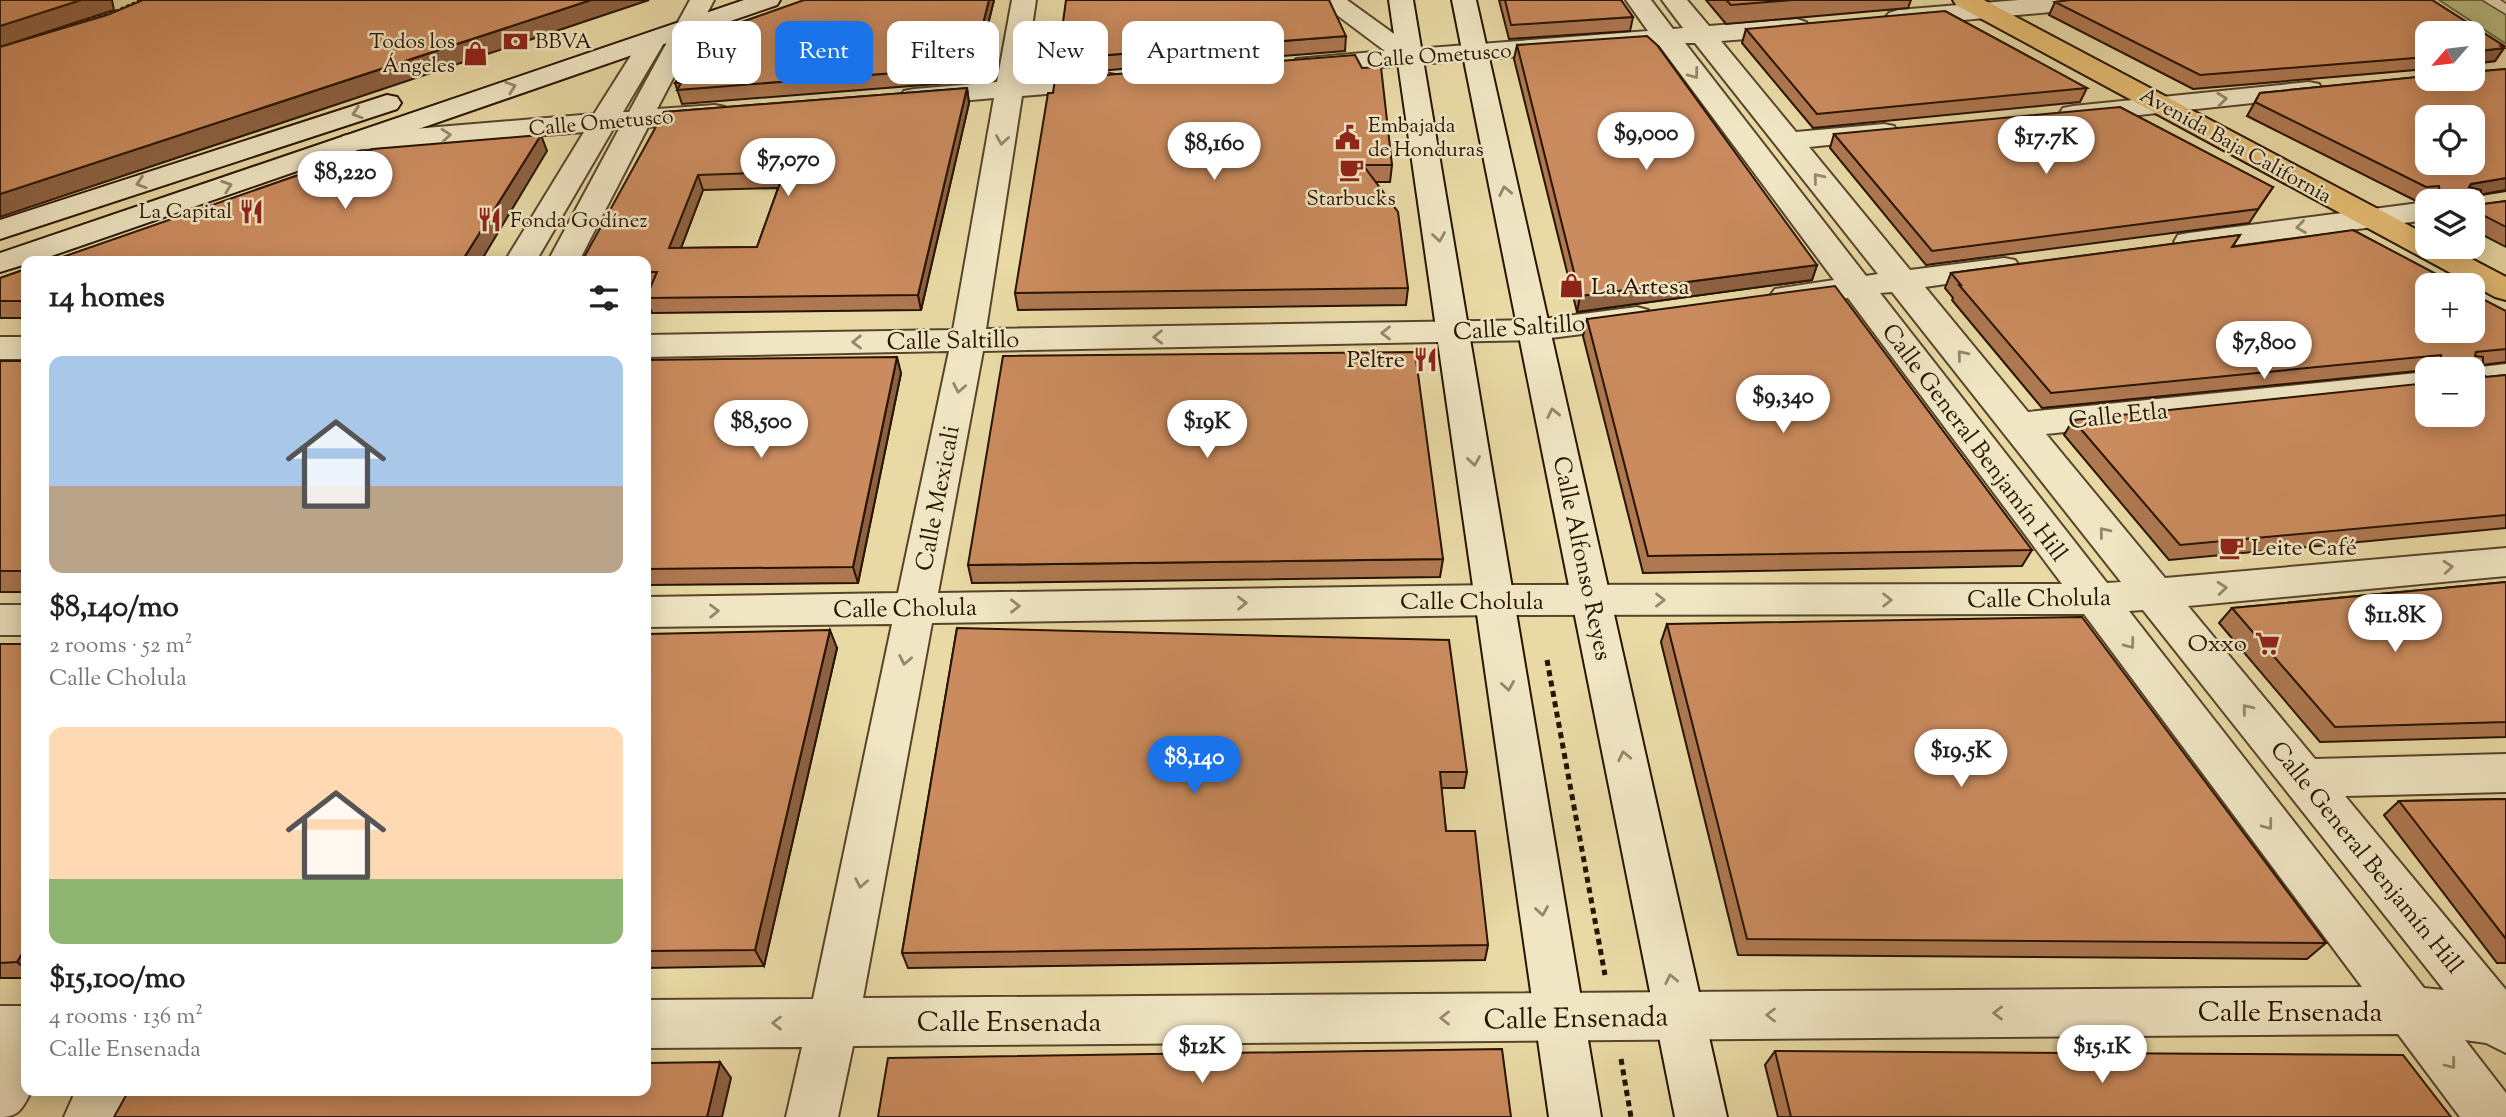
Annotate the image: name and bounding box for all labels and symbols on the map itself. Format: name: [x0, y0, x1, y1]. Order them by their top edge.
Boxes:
north arrow: [2415, 21, 2485, 91]
bank icon: BBVA: [501, 27, 529, 55]
place label: Todos los Ángeles: [369, 28, 455, 82]
place label: BBVA: [535, 28, 592, 58]
street label: Calle Ometusco: [1366, 37, 1513, 77]
shop icon: Todos los Ángeles: [461, 39, 489, 67]
one-way arrow: [1686, 66, 1699, 78]
one-way arrow: [505, 81, 517, 95]
street label: Avenida Baja California: [2134, 81, 2337, 212]
one-way arrow: [2217, 92, 2228, 107]
street label: Calle Ometusco: [527, 103, 675, 145]
one-way arrow: [352, 104, 364, 119]
place label: Embajada de Honduras: [1368, 112, 1484, 166]
pin: $9,000: [1589, 113, 1703, 172]
pin: $17.7K: [1989, 116, 2103, 176]
pin: $8,160: [1157, 122, 1271, 182]
public building icon: Embajada de Honduras: [1334, 123, 1362, 151]
one-way arrow: [440, 128, 451, 143]
one-way arrow: [995, 134, 1010, 146]
pin: $7,070: [731, 138, 845, 198]
pin: $8,220: [288, 152, 402, 211]
cafe icon: Starbucks: [1337, 155, 1365, 183]
one-way arrow: [1814, 174, 1827, 186]
one-way arrow: [135, 175, 148, 189]
one-way arrow: [220, 180, 232, 194]
place label: Starbucks: [1306, 185, 1396, 215]
one-way arrow: [1499, 185, 1513, 197]
restaurant icon: La Capital: [238, 197, 266, 225]
place label: La Capital: [139, 198, 232, 228]
restaurant icon: Fonda Godínez: [476, 206, 504, 234]
place label: Fonda Godínez: [510, 207, 648, 237]
one-way arrow: [2295, 219, 2307, 234]
one-way arrow: [1431, 231, 1446, 243]
place label: La Artesa: [1591, 271, 1690, 305]
shop icon: La Artesa: [1557, 272, 1585, 300]
street label: Calle Saltillo: [1452, 307, 1586, 351]
street label: Calle General Benjamín Hill: [1872, 317, 2075, 570]
pin: $7,800: [2207, 322, 2321, 381]
street label: Calle Saltillo: [886, 324, 1020, 360]
one-way arrow: [1380, 325, 1390, 341]
one-way arrow: [1153, 329, 1164, 344]
one-way arrow: [852, 334, 862, 350]
place label: Peltre: [1347, 344, 1405, 378]
restaurant icon: Peltre: [1411, 345, 1439, 373]
one-way arrow: [1957, 351, 1970, 363]
pin: $9,340: [1726, 376, 1840, 435]
one-way arrow: [952, 382, 967, 394]
street label: Calle Etla: [2067, 395, 2170, 439]
pin: $8,500: [704, 400, 818, 460]
pin: $19K: [1166, 400, 1248, 460]
one-way arrow: [1546, 407, 1561, 419]
street label: Calle Mexicali: [908, 423, 970, 574]
street label: Calle Alfonso Reyes: [1543, 453, 1619, 664]
one-way arrow: [1466, 456, 1481, 467]
one-way arrow: [2100, 528, 2113, 540]
place label: Leite Café: [2251, 532, 2357, 566]
cafe icon: Leite Café: [2217, 533, 2245, 561]
one-way arrow: [2443, 560, 2454, 575]
one-way arrow: [2217, 581, 2228, 596]
street label: Calle Cholula: [1967, 582, 2111, 618]
street label: Calle Cholula: [1400, 586, 1544, 620]
street label: Calle Cholula: [833, 592, 977, 628]
one-way arrow: [1655, 592, 1665, 608]
one-way arrow: [1882, 592, 1893, 608]
pin: $11.8K: [2338, 594, 2452, 654]
one-way arrow: [1237, 596, 1248, 611]
one-way arrow: [1010, 599, 1021, 614]
one-way arrow: [709, 603, 720, 618]
place label: Oxxo: [2187, 628, 2247, 662]
supermarket icon: Oxxo: [2253, 629, 2281, 657]
one-way arrow: [2121, 636, 2134, 649]
one-way arrow: [899, 654, 914, 666]
one-way arrow: [1500, 680, 1515, 692]
one-way arrow: [2243, 705, 2255, 718]
pin: $19.5K: [1904, 730, 2018, 789]
street label: Calle General Benjamín Hill: [2261, 735, 2470, 982]
pin: $8,140: [1137, 736, 1251, 796]
one-way arrow: [1618, 750, 1633, 762]
one-way arrow: [2260, 817, 2273, 829]
one-way arrow: [854, 877, 869, 889]
one-way arrow: [1535, 905, 1550, 917]
one-way arrow: [1664, 973, 1679, 985]
street label: Calle Ensenada: [2198, 994, 2382, 1034]
street label: Calle Ensenada: [1483, 998, 1669, 1042]
street label: Calle Ensenada: [917, 1004, 1101, 1044]
one-way arrow: [1993, 1005, 2003, 1021]
one-way arrow: [1765, 1007, 1776, 1023]
one-way arrow: [1440, 1010, 1450, 1026]
one-way arrow: [771, 1015, 782, 1031]
pin: $12K: [1161, 1026, 1243, 1085]
pin: $15.1K: [2045, 1026, 2159, 1085]
one-way arrow: [2443, 1056, 2456, 1068]

